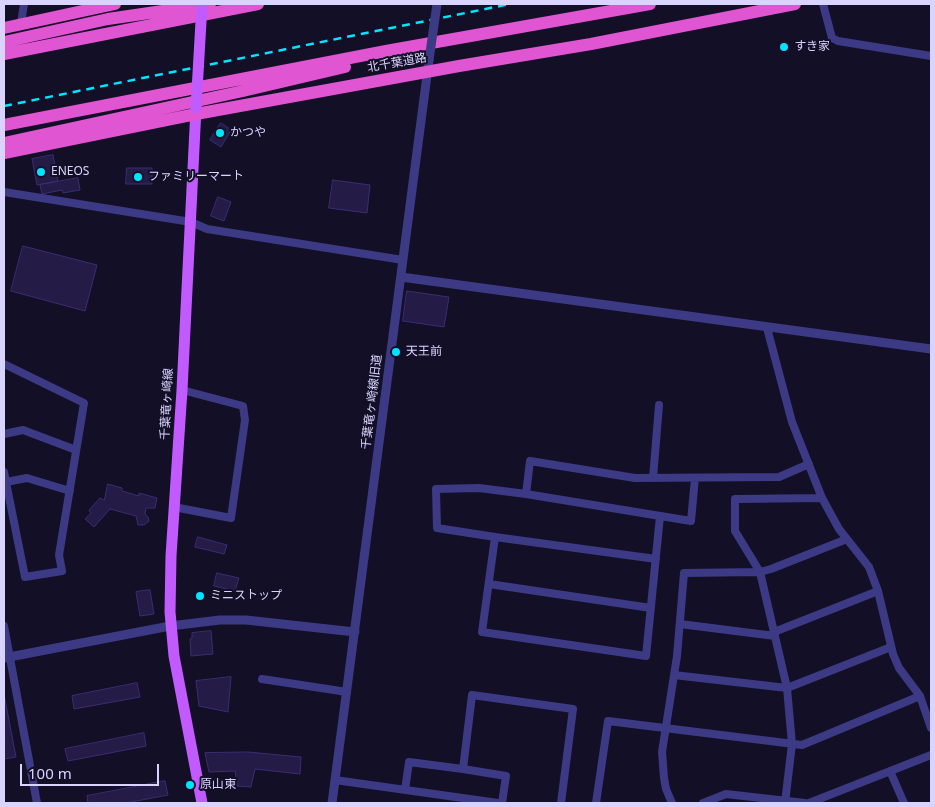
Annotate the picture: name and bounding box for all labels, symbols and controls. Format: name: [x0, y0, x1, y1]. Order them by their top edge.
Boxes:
place label: すき家: [794, 40, 830, 54]
marker: すき家: [778, 41, 790, 53]
street label: 北千葉道路: [366, 51, 428, 75]
place label: かつや: [230, 126, 266, 140]
marker: かつや: [214, 127, 226, 139]
place label: ENEOS: [51, 165, 89, 179]
marker: ENEOS: [35, 166, 47, 178]
place label: ファミリーマート: [148, 170, 244, 184]
marker: ファミリーマート: [132, 171, 144, 183]
place label: 天王前: [406, 345, 442, 359]
marker: 天王前: [390, 346, 402, 358]
street label: 千葉竜ヶ崎線旧道: [359, 353, 385, 451]
street label: 千葉竜ヶ崎線: [158, 368, 176, 440]
place label: ミニストップ: [210, 589, 282, 603]
marker: ミニストップ: [194, 590, 206, 602]
scale bar: [22, 754, 161, 786]
text: 100 m: [28, 763, 72, 783]
place label: 原山東: [200, 778, 236, 792]
marker: 原山東: [184, 779, 196, 791]

